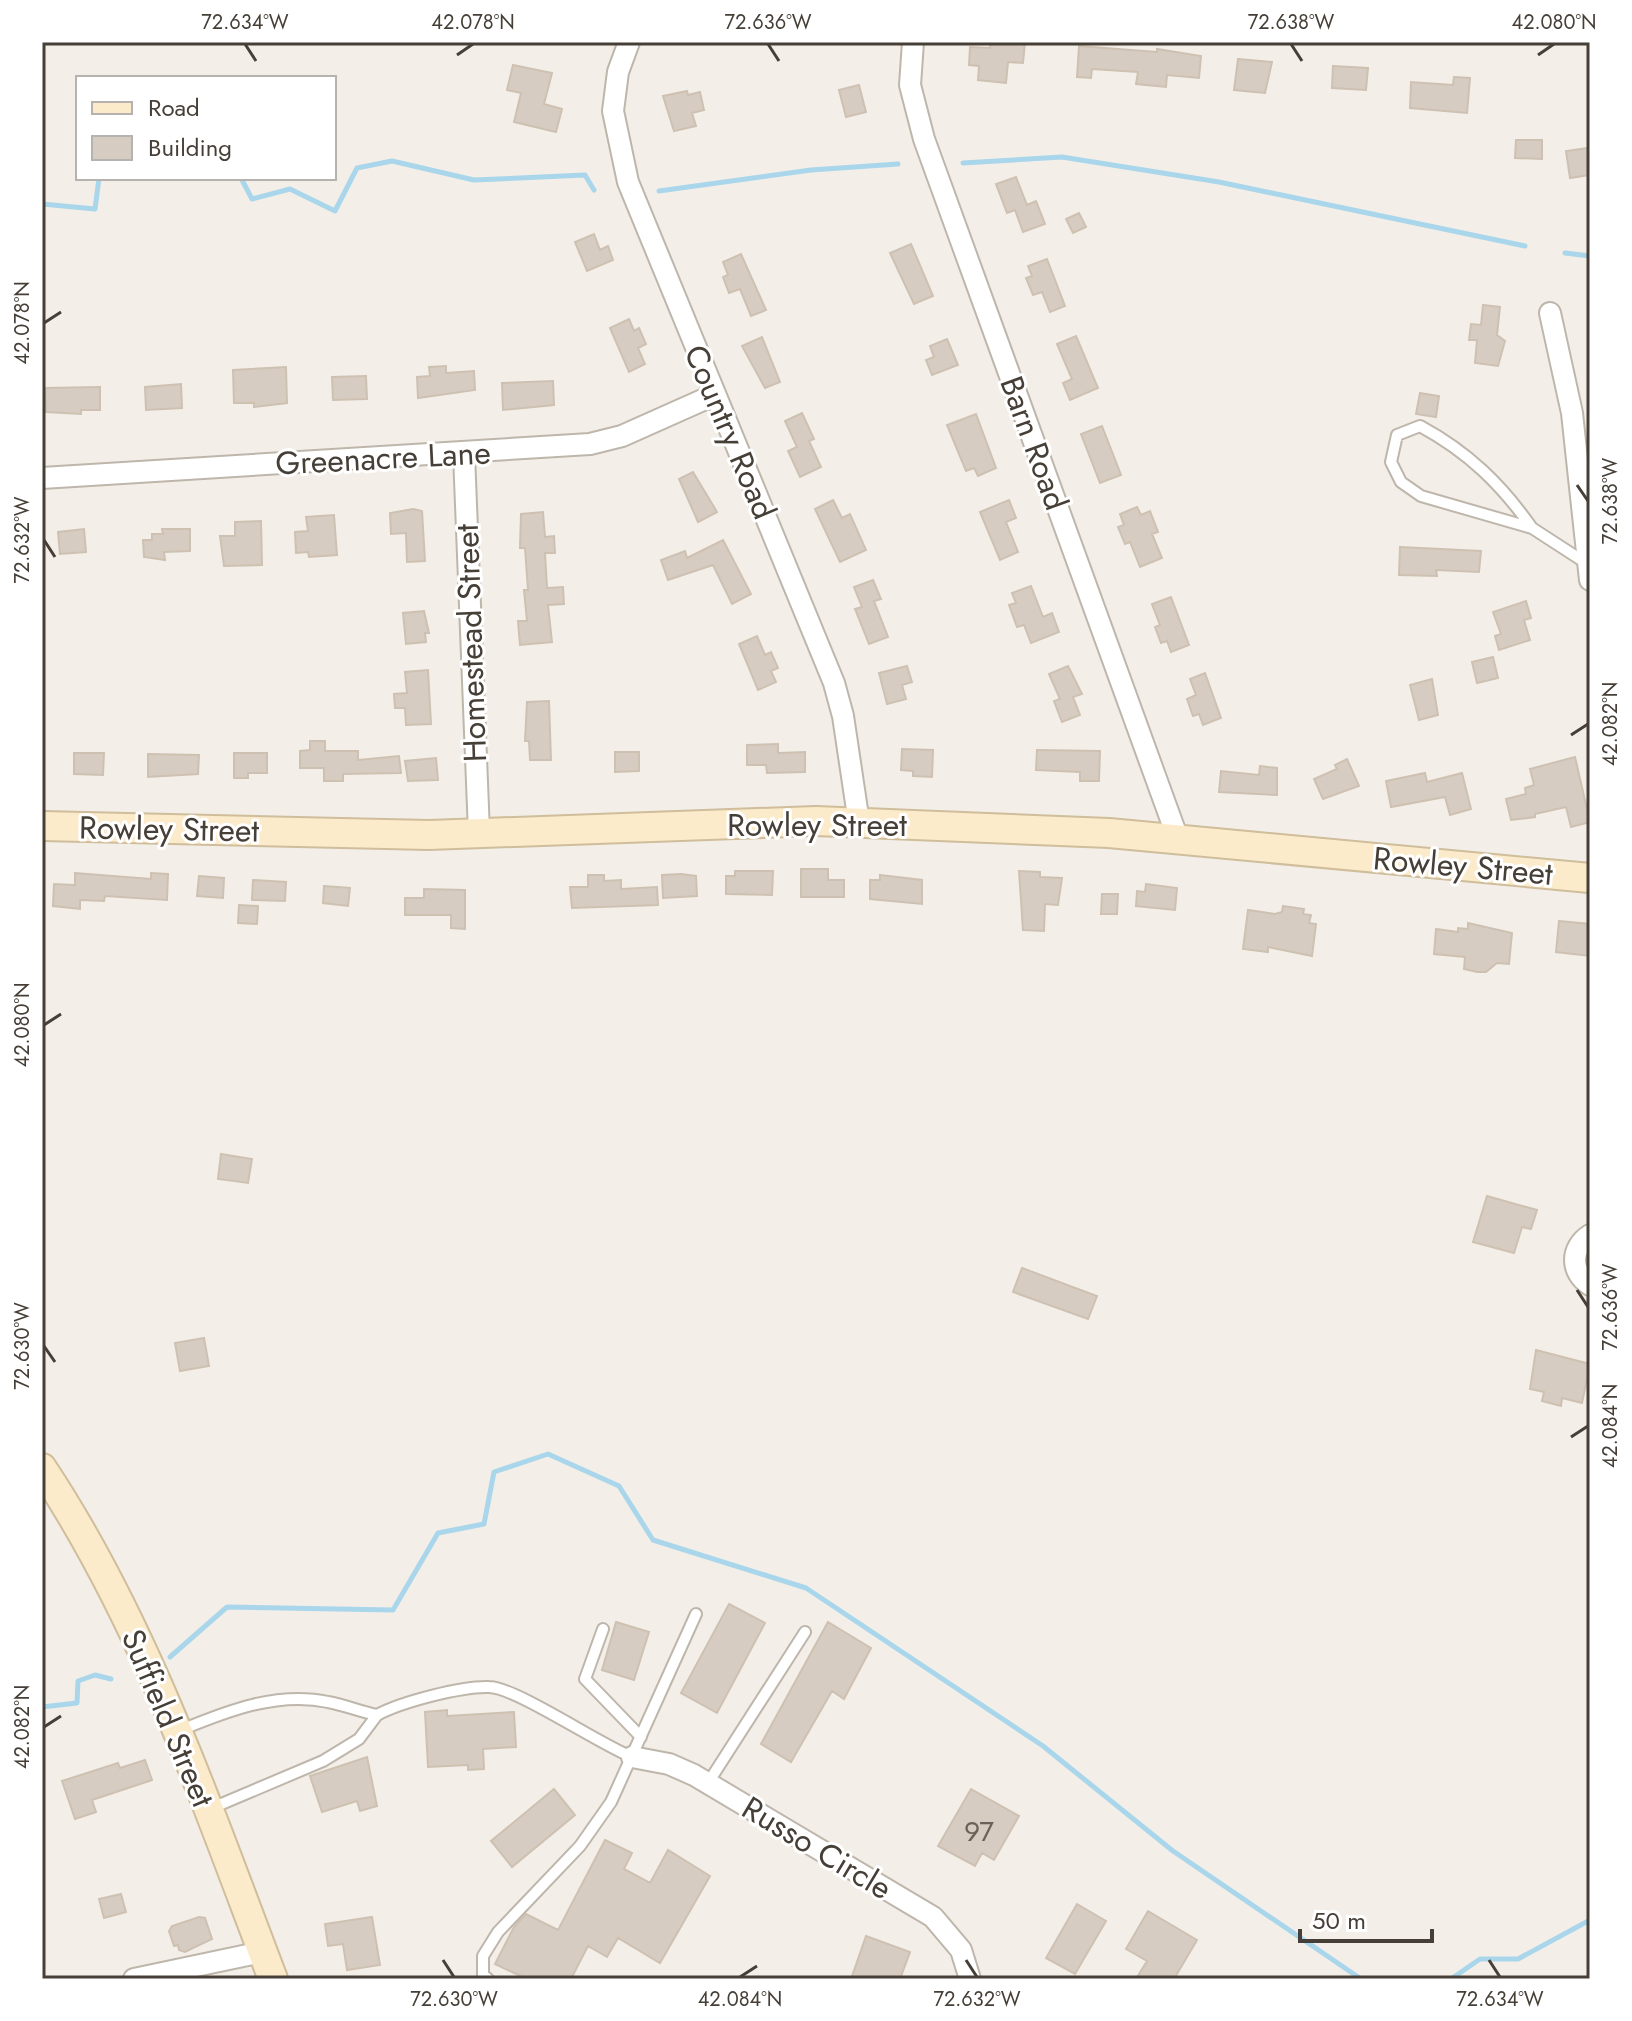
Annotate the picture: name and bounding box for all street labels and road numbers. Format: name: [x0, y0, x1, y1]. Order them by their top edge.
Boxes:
street label: Country Road: [673, 338, 787, 526]
street label: Barn Road: [989, 370, 1079, 516]
street label: Greenacre Lane: [274, 429, 492, 487]
street label: Homestead Street: [444, 523, 498, 763]
street label: Rowley Street: [727, 802, 907, 848]
street label: Rowley Street: [79, 804, 260, 854]
street label: Rowley Street: [1371, 835, 1555, 897]
street label: Suffield Street: [110, 1622, 226, 1814]
street label: Russo Circle: [733, 1785, 901, 1911]

